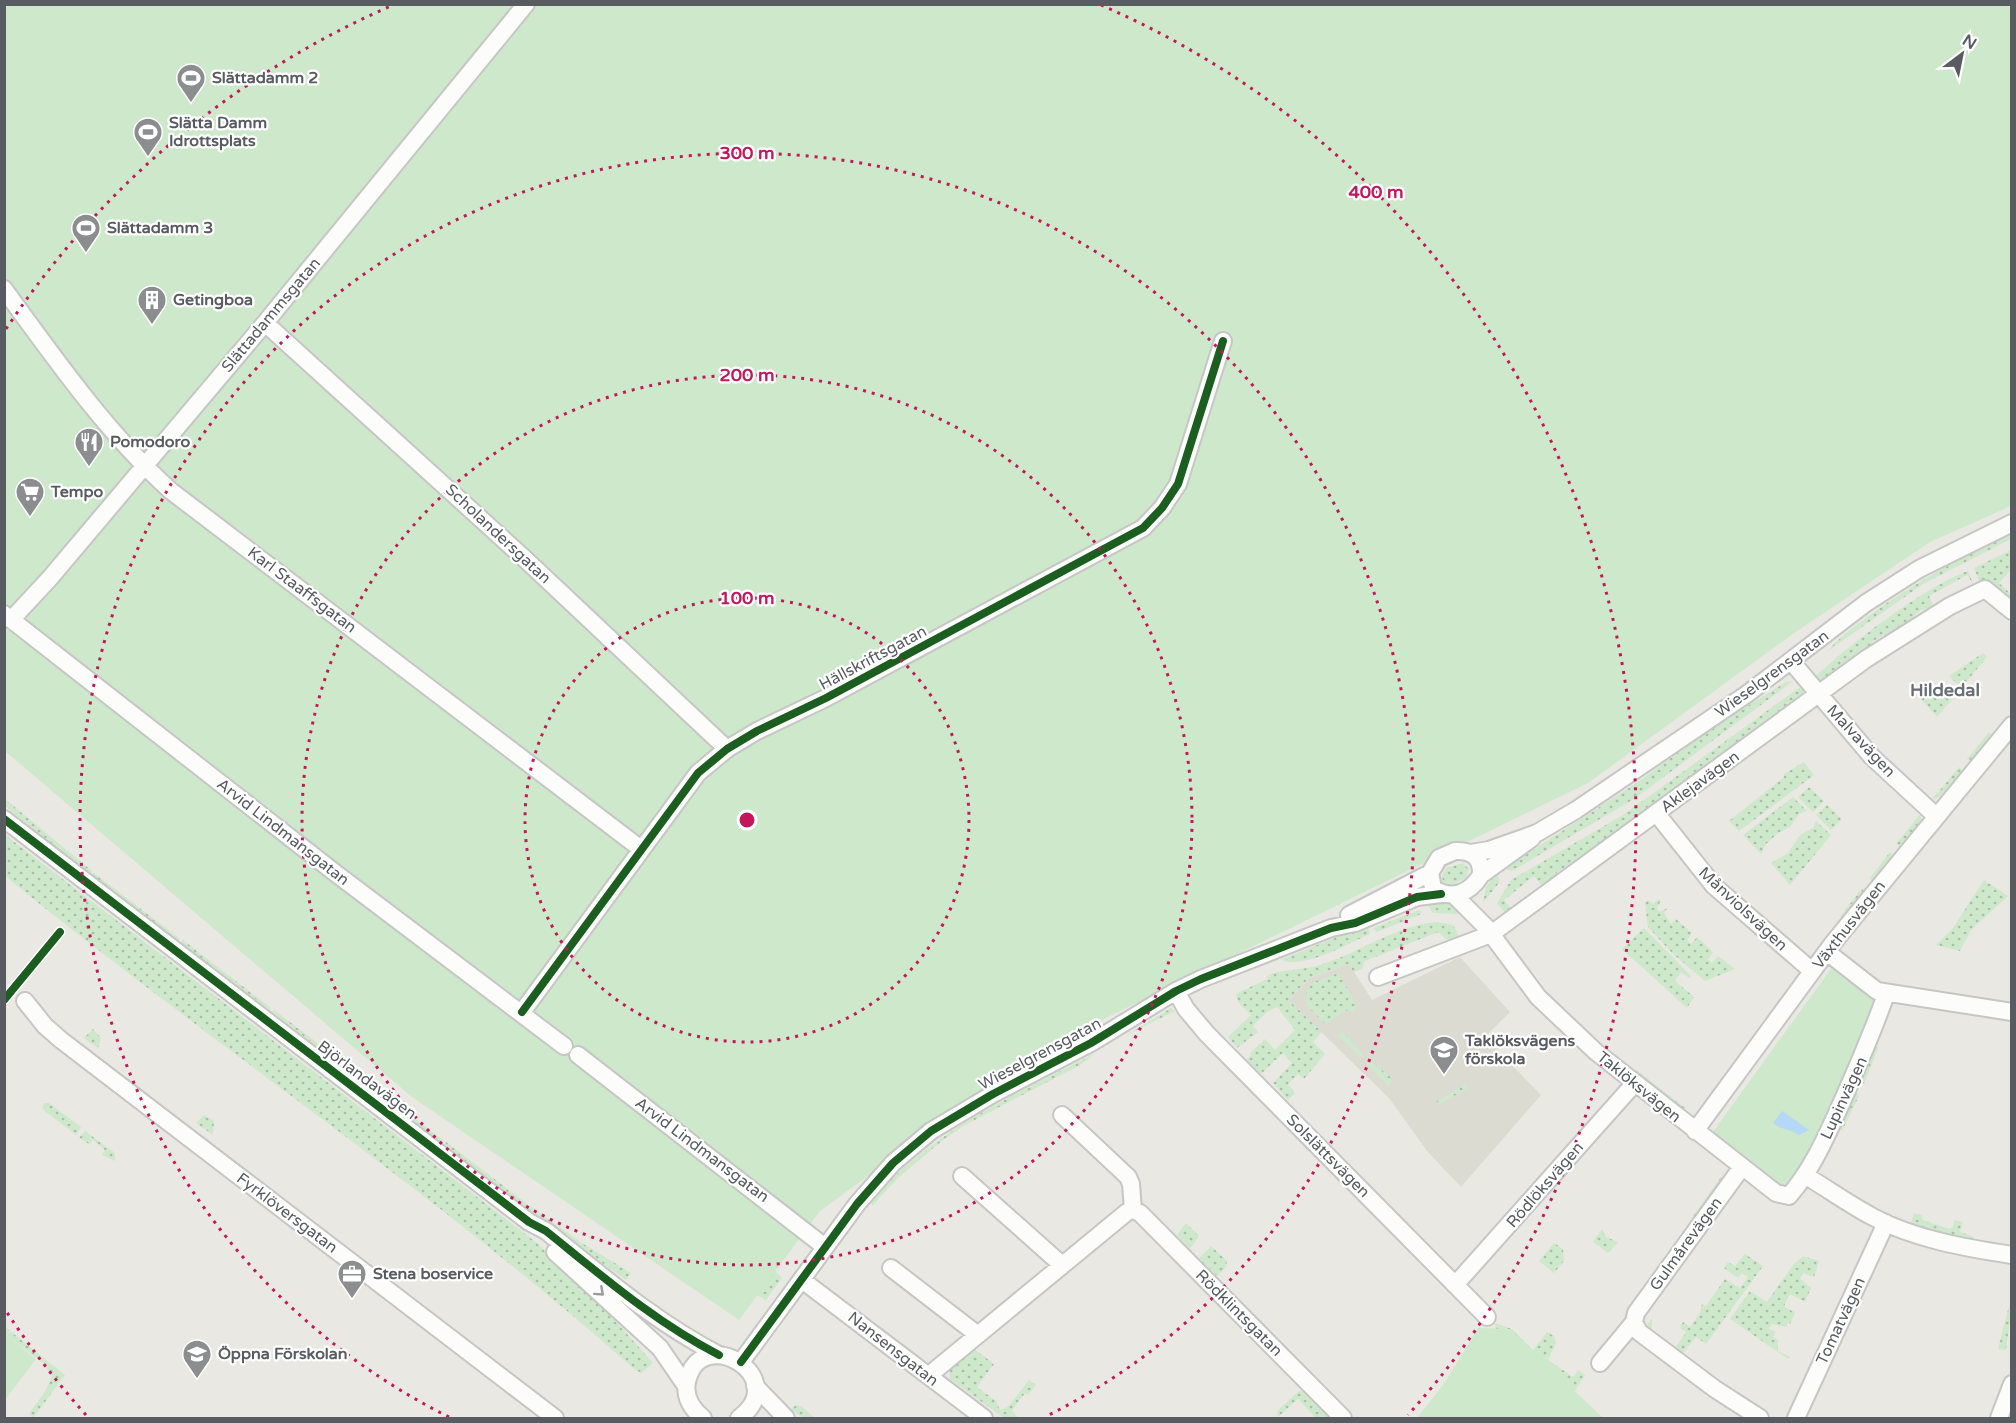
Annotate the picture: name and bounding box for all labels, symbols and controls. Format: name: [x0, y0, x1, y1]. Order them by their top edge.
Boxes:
north arrow: [1932, 24, 1992, 84]
text: N: [1959, 30, 1980, 54]
sports icon: Slättadamm 2: [175, 62, 207, 104]
place label: Slättadamm 2: [212, 68, 318, 88]
place label: Slätta Damm Idrottsplats: [169, 113, 267, 151]
sports icon: Slätta Damm Idrottsplats: [132, 116, 164, 158]
text: 300 m: [719, 142, 775, 164]
text: 400 m: [1348, 181, 1404, 203]
sports icon: Slättadamm 3: [70, 212, 102, 254]
place label: Slättadamm 3: [107, 218, 213, 238]
street label: Slättadammsgatan: [217, 254, 325, 376]
building icon: Getingboa: [136, 284, 168, 326]
place label: Getingboa: [173, 290, 253, 310]
text: 200 m: [719, 364, 775, 386]
restaurant icon: Pomodoro: [73, 426, 105, 468]
place label: Pomodoro: [110, 432, 190, 452]
supermarket icon: Tempo: [14, 476, 46, 518]
street label: Scholandersgatan: [441, 480, 555, 588]
place label: Tempo: [50, 482, 104, 502]
street label: Karl Staaffsgatan: [244, 543, 360, 637]
text: 100 m: [719, 587, 775, 609]
street label: Hällskriftsgatan: [816, 621, 930, 695]
street label: Wieselgrensgatan: [1711, 626, 1833, 722]
district label: Hildedal: [1910, 679, 1980, 701]
street label: Malvavägen: [1822, 701, 1900, 781]
street label: Aklejavägen: [1657, 747, 1743, 817]
street label: Arvid Lindmansgatan: [213, 774, 353, 890]
centre of rings: [737, 810, 757, 830]
street label: Månviolsvägen: [1694, 863, 1792, 955]
street label: Växthusvägen: [1808, 877, 1890, 973]
street label: Wieselgrensgatan: [975, 1013, 1105, 1095]
place label: Taklöksvägens förskola: [1464, 1031, 1575, 1069]
school or university icon: Taklöksvägens förskola: [1428, 1034, 1460, 1076]
street label: Björlandavägen: [314, 1036, 420, 1124]
street label: Taklöksvägen: [1593, 1047, 1685, 1127]
street label: Lupinvägen: [1816, 1053, 1872, 1143]
street label: Arvid Lindmansgatan: [631, 1093, 773, 1207]
street label: Solslättsvägen: [1282, 1110, 1374, 1202]
street label: Rödlöksvägen: [1502, 1138, 1588, 1232]
street label: Fyrklöversgatan: [232, 1168, 342, 1258]
street label: Gulmårevägen: [1645, 1193, 1727, 1295]
office icon: Stena boservice: [336, 1258, 368, 1300]
place label: Stena boservice: [373, 1264, 493, 1284]
street label: Rödklintsgatan: [1191, 1265, 1287, 1361]
street label: Tomatvägen: [1812, 1274, 1870, 1368]
one-way arrow: [593, 1285, 604, 1296]
street label: Nansensgatan: [844, 1307, 942, 1391]
school or university icon: Öppna Förskolan: [181, 1338, 213, 1380]
place label: Öppna Förskolan: [218, 1344, 348, 1364]

